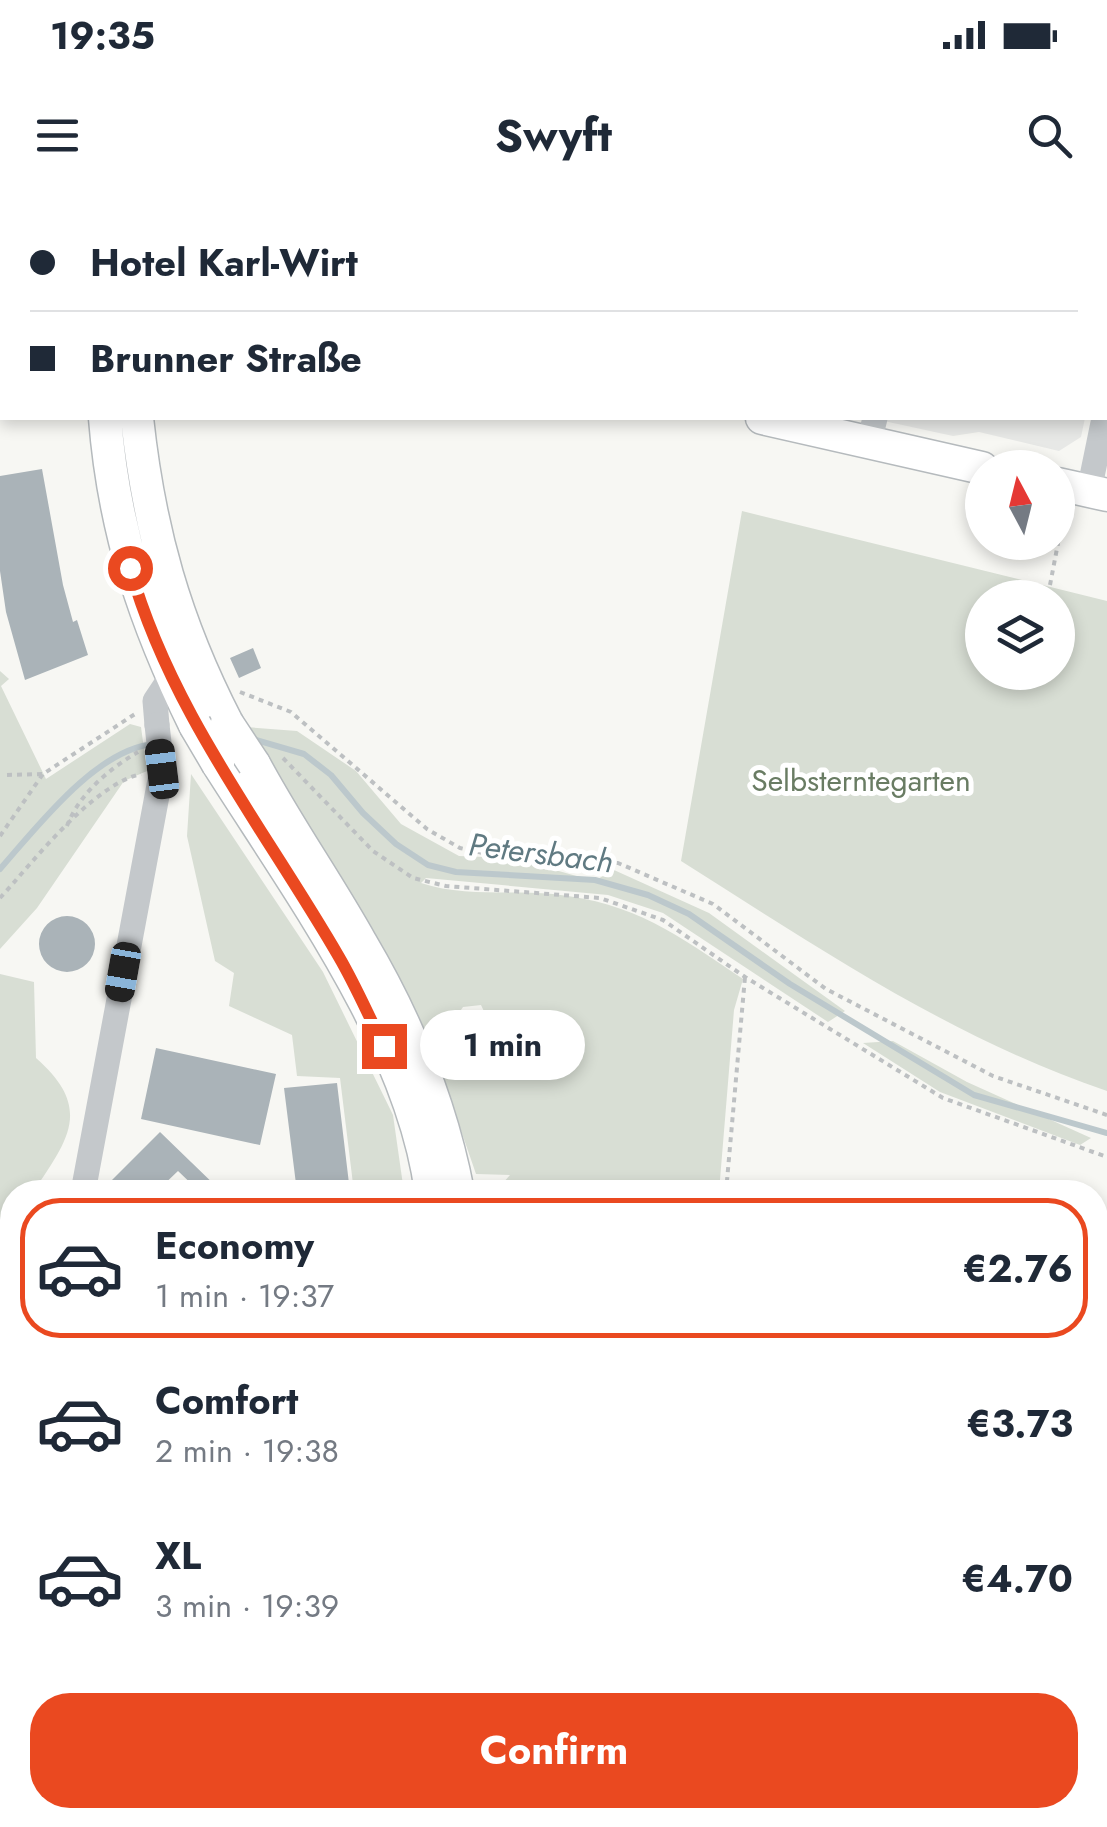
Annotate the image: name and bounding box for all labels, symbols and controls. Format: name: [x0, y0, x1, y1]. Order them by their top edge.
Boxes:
text: 19:35: [50, 8, 155, 63]
text: Swyft: [495, 103, 612, 168]
icon: menu: [30, 108, 85, 163]
icon: search: [1022, 108, 1077, 163]
text: Hotel Karl-Wirt: [90, 235, 358, 290]
text: Brunner Straße: [90, 331, 362, 386]
north arrow: [965, 450, 1075, 560]
map controls: [965, 450, 1075, 690]
route start: [108, 546, 153, 591]
button: layers: [965, 580, 1075, 690]
car: [143, 737, 181, 801]
park label: Selbsterntegarten: [751, 759, 971, 802]
water label: Petersbach: [466, 821, 616, 885]
car: [103, 940, 143, 1004]
callout: 1 min: [419, 1011, 584, 1081]
text: 1 min: [463, 1022, 542, 1068]
route end: [362, 1024, 407, 1069]
text: Economy: [155, 1218, 314, 1273]
icon: car: [35, 1223, 125, 1313]
text: €2.76: [963, 1241, 1073, 1296]
text: 1 min · 19:37: [155, 1273, 334, 1319]
text: Comfort: [155, 1373, 298, 1428]
icon: car: [35, 1378, 125, 1468]
text: €3.73: [966, 1396, 1073, 1451]
text: 2 min · 19:38: [155, 1428, 339, 1474]
text: XL: [155, 1528, 201, 1583]
icon: car: [35, 1533, 125, 1623]
text: €4.70: [961, 1551, 1073, 1606]
text: 3 min · 19:39: [155, 1583, 339, 1629]
button: Confirm: [30, 1693, 1078, 1808]

